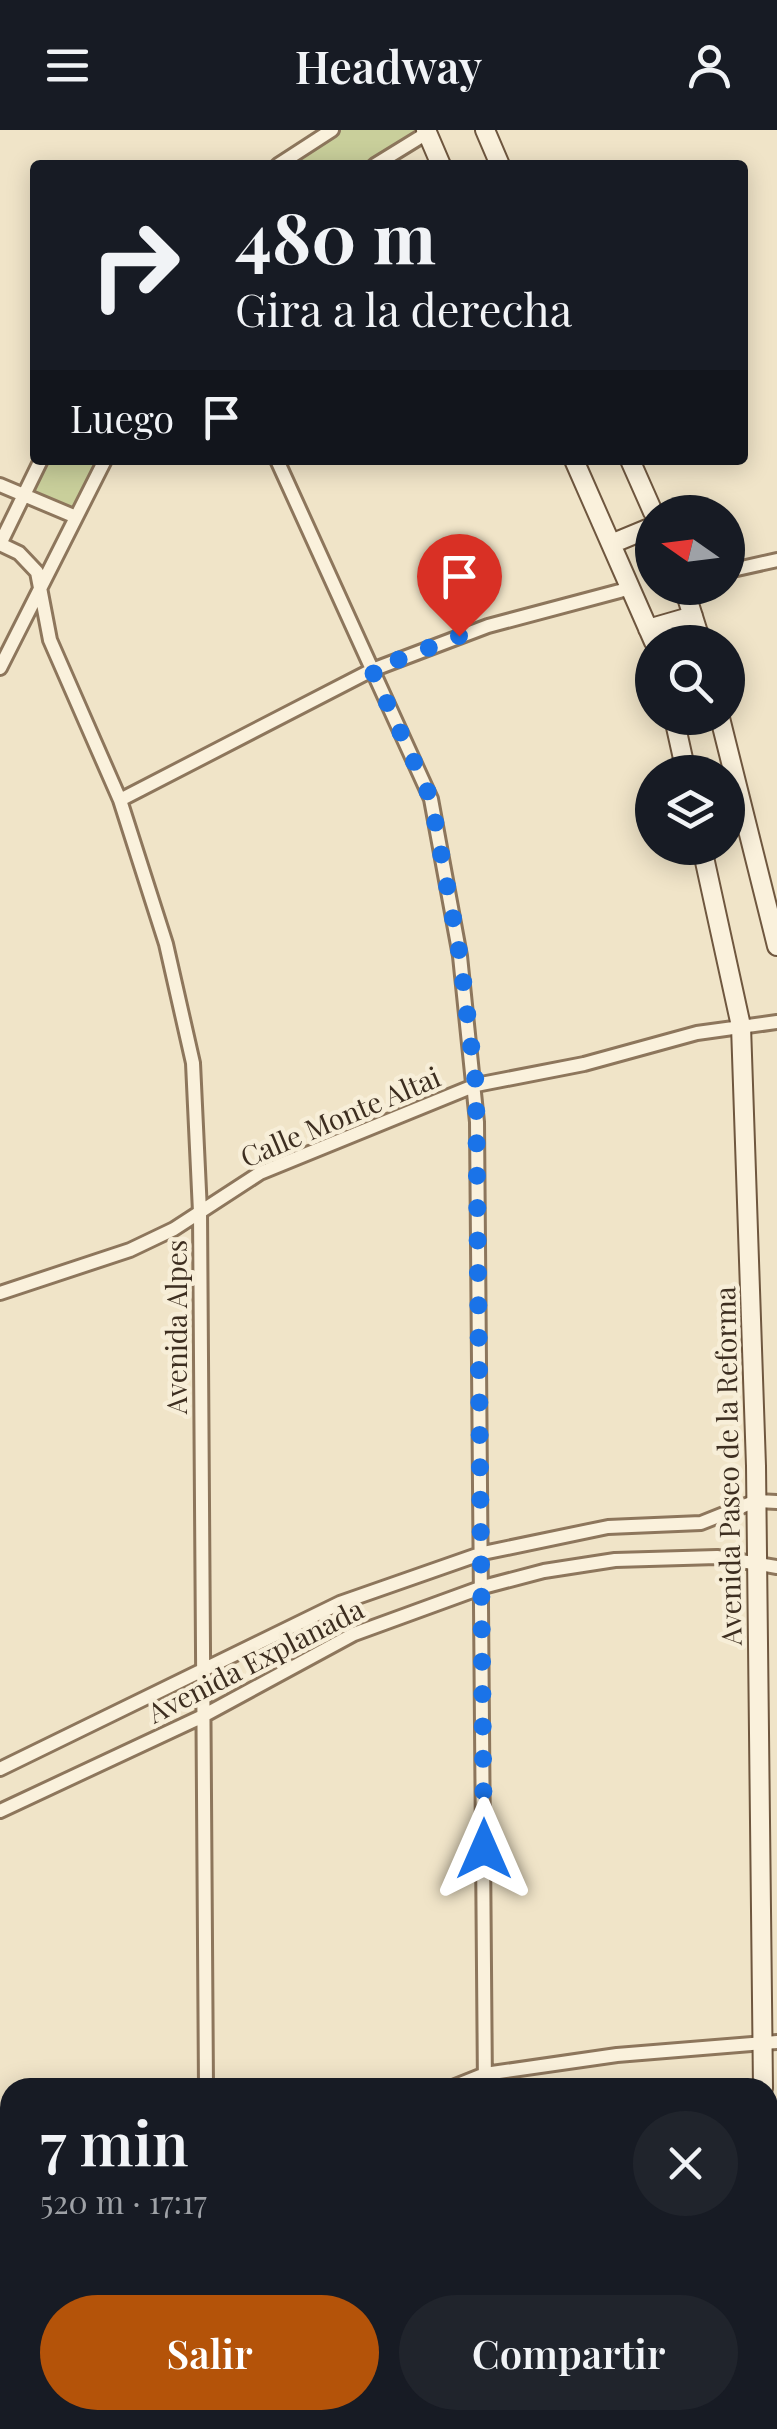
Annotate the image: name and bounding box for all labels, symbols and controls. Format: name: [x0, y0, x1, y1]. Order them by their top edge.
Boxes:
text: Headway: [295, 35, 482, 95]
icon: menu: [40, 38, 95, 93]
icon: person: [682, 38, 737, 93]
text: 480 m: [235, 188, 436, 282]
icon: right: [70, 200, 200, 330]
text: Gira a la derecha: [235, 278, 572, 338]
icon: arrive: [194, 390, 249, 445]
text: Luego: [70, 392, 174, 443]
north arrow: [635, 495, 745, 605]
map controls: [635, 495, 745, 865]
pin: [417, 534, 502, 637]
icon: arrive: [432, 549, 487, 604]
button: search: [635, 625, 745, 735]
button: layers: [635, 755, 745, 865]
street label: Calle Monte Altai: [234, 1057, 446, 1175]
street label: Avenida Alpes: [157, 1240, 194, 1415]
street label: Avenida Paseo de la Reforma: [705, 1286, 749, 1647]
street label: Avenida Explanada: [140, 1590, 369, 1731]
position arrow: [432, 1797, 536, 1901]
text: 7 min: [40, 2101, 189, 2181]
button: close: [633, 2111, 738, 2216]
text: 520 m · 17:17: [40, 2179, 207, 2222]
button: Salir: [40, 2295, 379, 2410]
button: Compartir: [399, 2295, 738, 2410]

